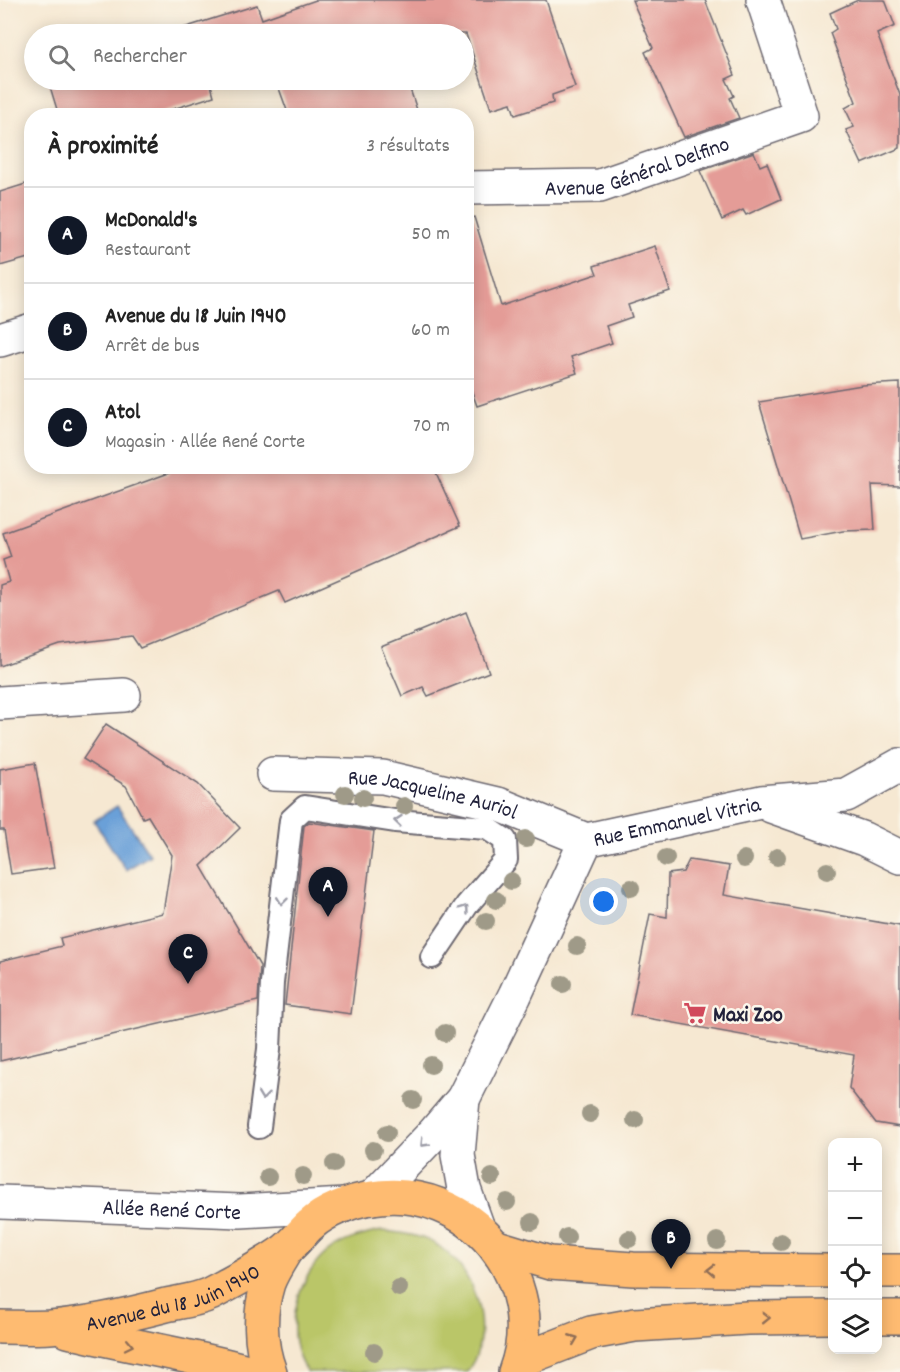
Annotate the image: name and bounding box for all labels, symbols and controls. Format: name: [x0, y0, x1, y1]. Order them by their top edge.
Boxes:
search box: [24, 24, 474, 90]
icon: search: [45, 41, 78, 74]
text: Rechercher: [93, 42, 187, 73]
text: À proximité: [48, 129, 158, 166]
street label: Avenue Général Delfino: [544, 130, 734, 206]
text: 3 résultats: [366, 133, 450, 161]
text: McDonald's: [105, 206, 198, 237]
text: A: [62, 221, 73, 249]
text: 50 m: [412, 221, 450, 249]
text: Restaurant: [105, 237, 191, 265]
text: Avenue du 18 Juin 1940: [105, 302, 286, 333]
text: B: [63, 317, 72, 345]
text: 60 m: [411, 317, 450, 345]
text: Arrêt de bus: [105, 333, 200, 361]
text: Atol: [105, 398, 140, 429]
text: C: [63, 413, 72, 441]
text: 70 m: [413, 413, 450, 441]
text: Magasin · Allée René Corte: [105, 429, 305, 457]
street label: Rue Jacqueline Auriol: [347, 764, 522, 829]
street label: Rue Emmanuel Vitria: [591, 790, 765, 857]
one-way arrow: [393, 815, 402, 828]
pin: A: [308, 868, 348, 917]
your location: [589, 887, 618, 916]
one-way arrow: [276, 897, 288, 906]
one-way arrow: [458, 904, 469, 915]
pin: C: [168, 934, 207, 984]
supermarket icon: Maxi Zoo: [682, 1000, 708, 1026]
place label: Maxi Zoo: [713, 1001, 783, 1032]
one-way arrow: [258, 1091, 270, 1100]
one-way arrow: [420, 1137, 431, 1147]
map controls: [828, 1138, 882, 1354]
button: +: [828, 1138, 882, 1192]
button: −: [828, 1192, 882, 1246]
street label: Allée René Corte: [102, 1194, 242, 1230]
pin: B: [652, 1220, 690, 1269]
button: locate: [828, 1246, 882, 1300]
street label: Avenue du 18 Juin 1940: [84, 1258, 267, 1341]
one-way arrow: [707, 1263, 716, 1276]
button: layers: [828, 1300, 882, 1354]
one-way arrow: [762, 1311, 771, 1324]
one-way arrow: [567, 1334, 578, 1346]
one-way arrow: [123, 1338, 133, 1351]

